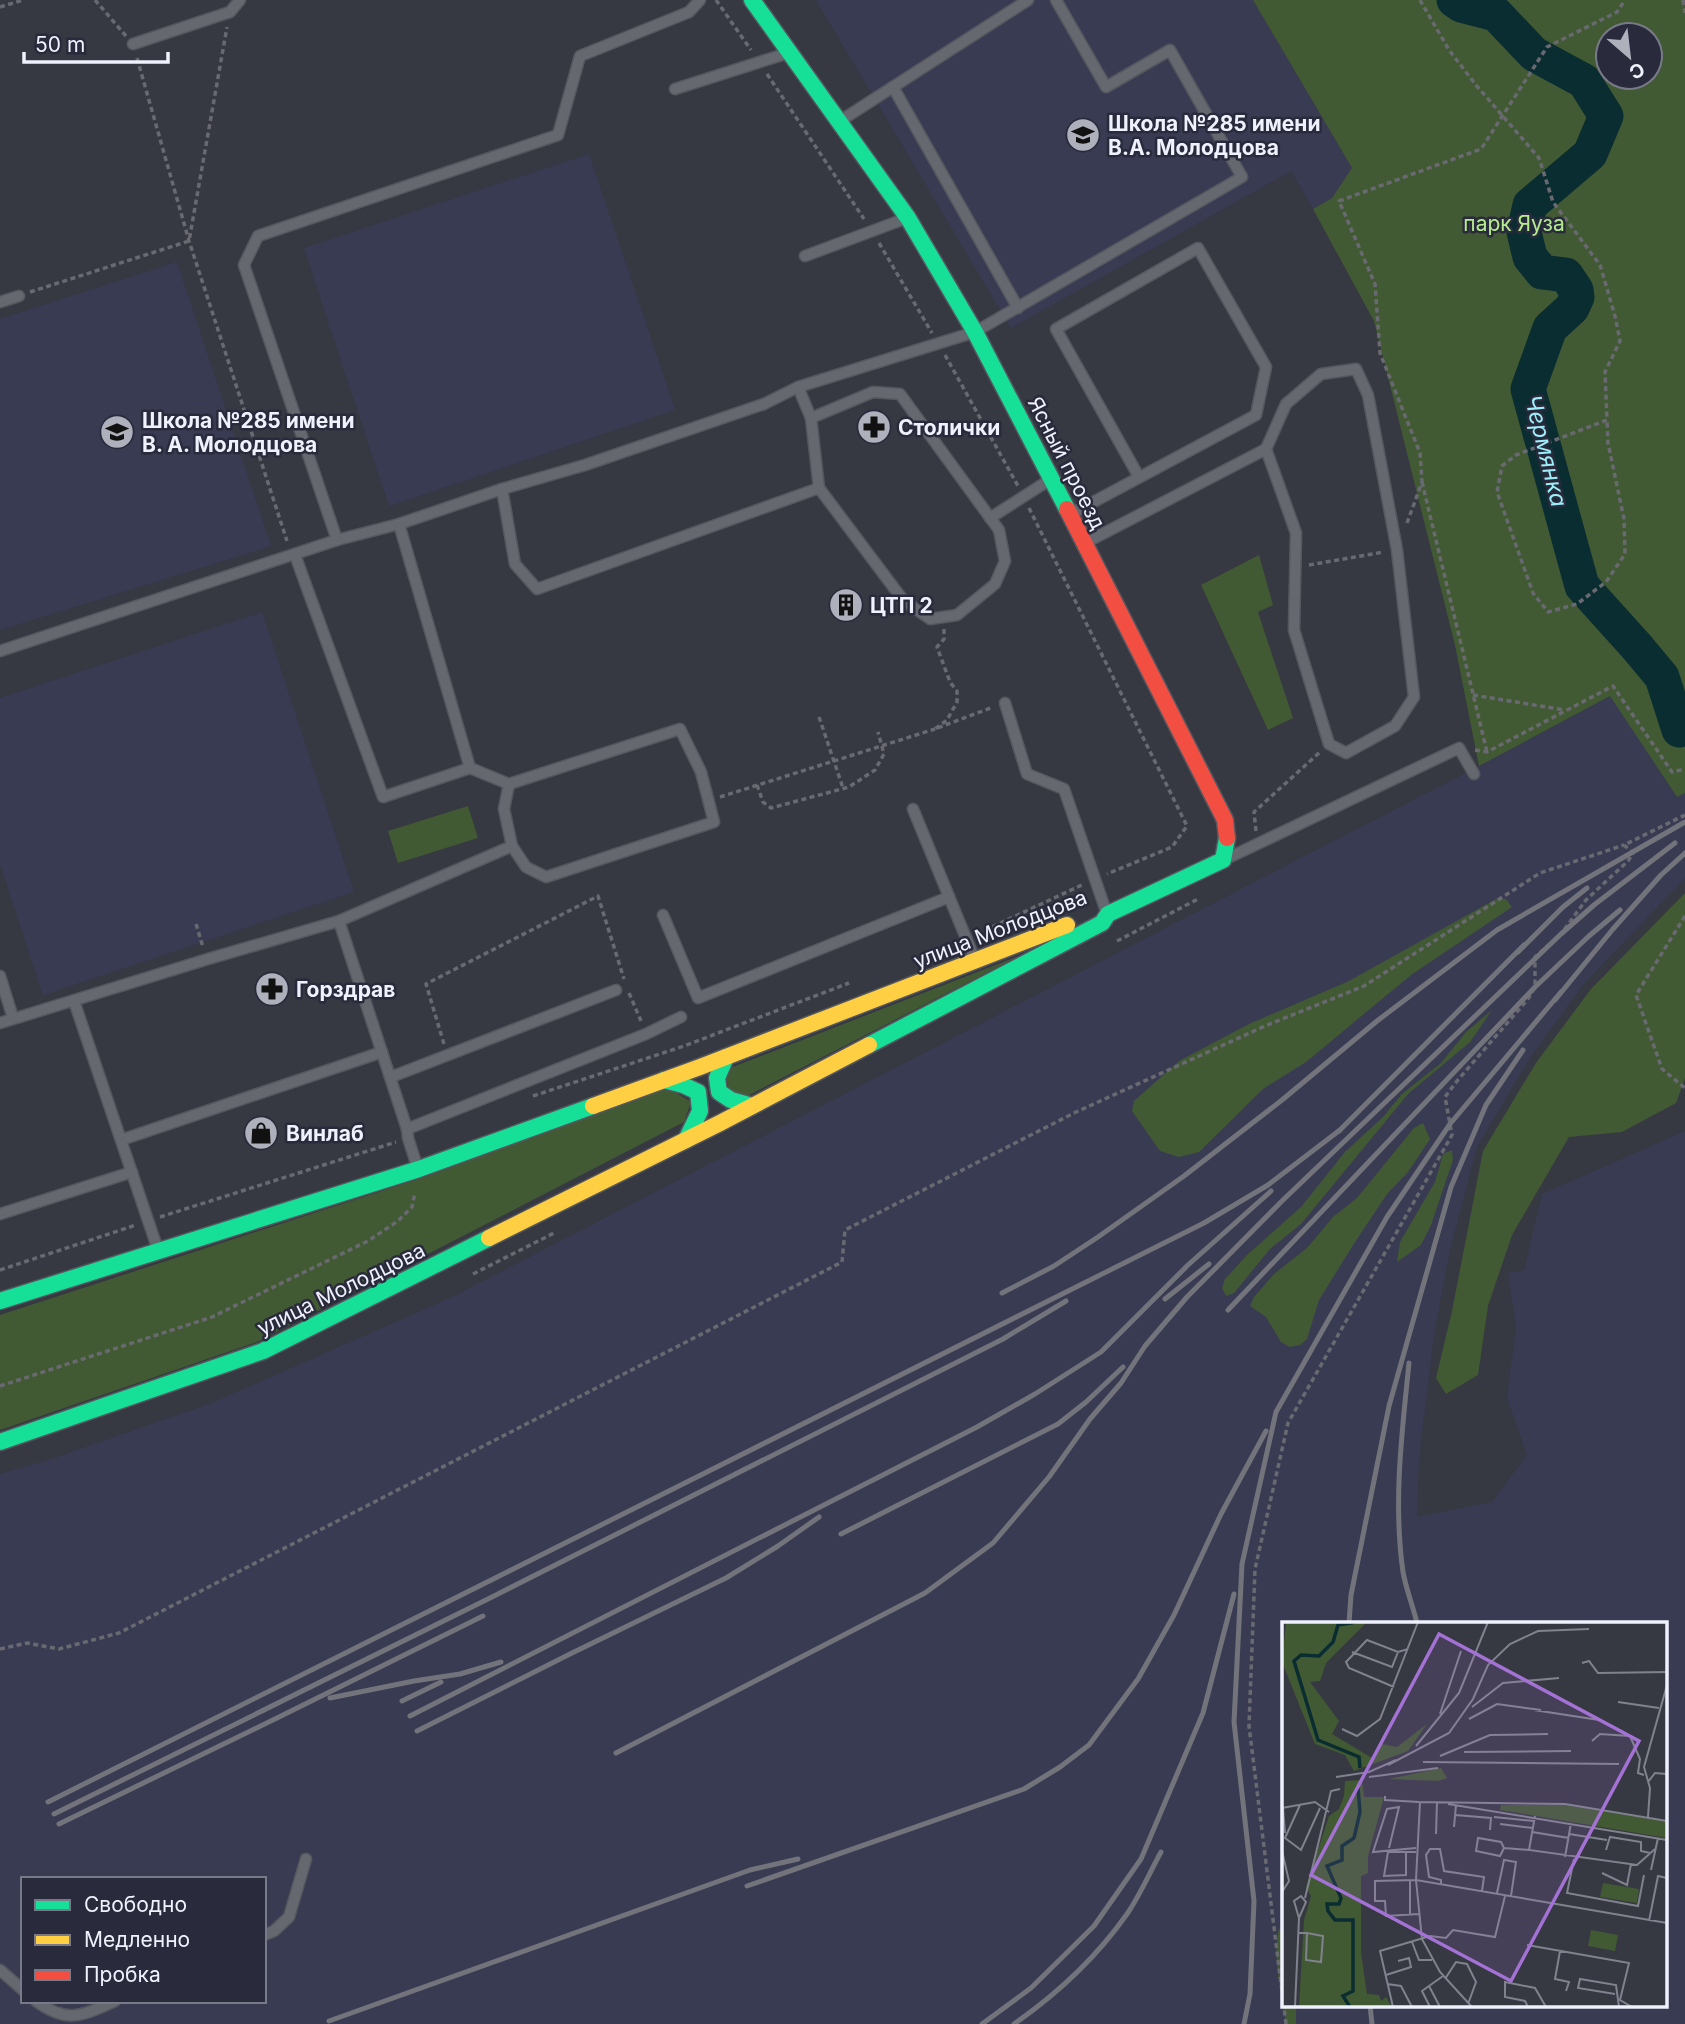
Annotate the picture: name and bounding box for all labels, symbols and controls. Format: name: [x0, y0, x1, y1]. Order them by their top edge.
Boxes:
scale bar: [24, 21, 168, 65]
north arrow: [1594, 21, 1664, 91]
text: 50 m: [35, 32, 85, 57]
text: С: [1625, 57, 1648, 84]
place label: Школа №285 имени В.А. Молодцова: [1108, 111, 1320, 160]
school or university icon: Школа №285 имени В.А. Молодцова: [1064, 116, 1102, 154]
park label: парк Яуза: [1463, 211, 1565, 236]
water label: Чермянка: [1519, 392, 1573, 510]
street label: Ясный проезд: [1023, 393, 1111, 533]
place label: Школа №285 имени В. А. Молодцова: [142, 408, 354, 457]
pharmacy icon: Столички: [855, 408, 893, 446]
school or university icon: Школа №285 имени В. А. Молодцова: [98, 413, 136, 451]
place label: Столички: [898, 415, 1000, 440]
building icon: ЦТП 2: [827, 586, 865, 624]
place label: ЦТП 2: [870, 593, 933, 618]
street label: улица Молодцова: [910, 884, 1090, 974]
pharmacy icon: Горздрав: [253, 970, 291, 1008]
place label: Горздрав: [296, 977, 395, 1002]
shop icon: Винлаб: [242, 1114, 280, 1152]
place label: Винлаб: [286, 1121, 364, 1146]
street label: улица Молодцова: [253, 1237, 429, 1341]
inset map: [1282, 1622, 1668, 2007]
legend: [21, 1877, 266, 2003]
text: Свободно: [84, 1892, 187, 1917]
text: Медленно: [84, 1927, 190, 1952]
text: Пробка: [84, 1962, 161, 1987]

